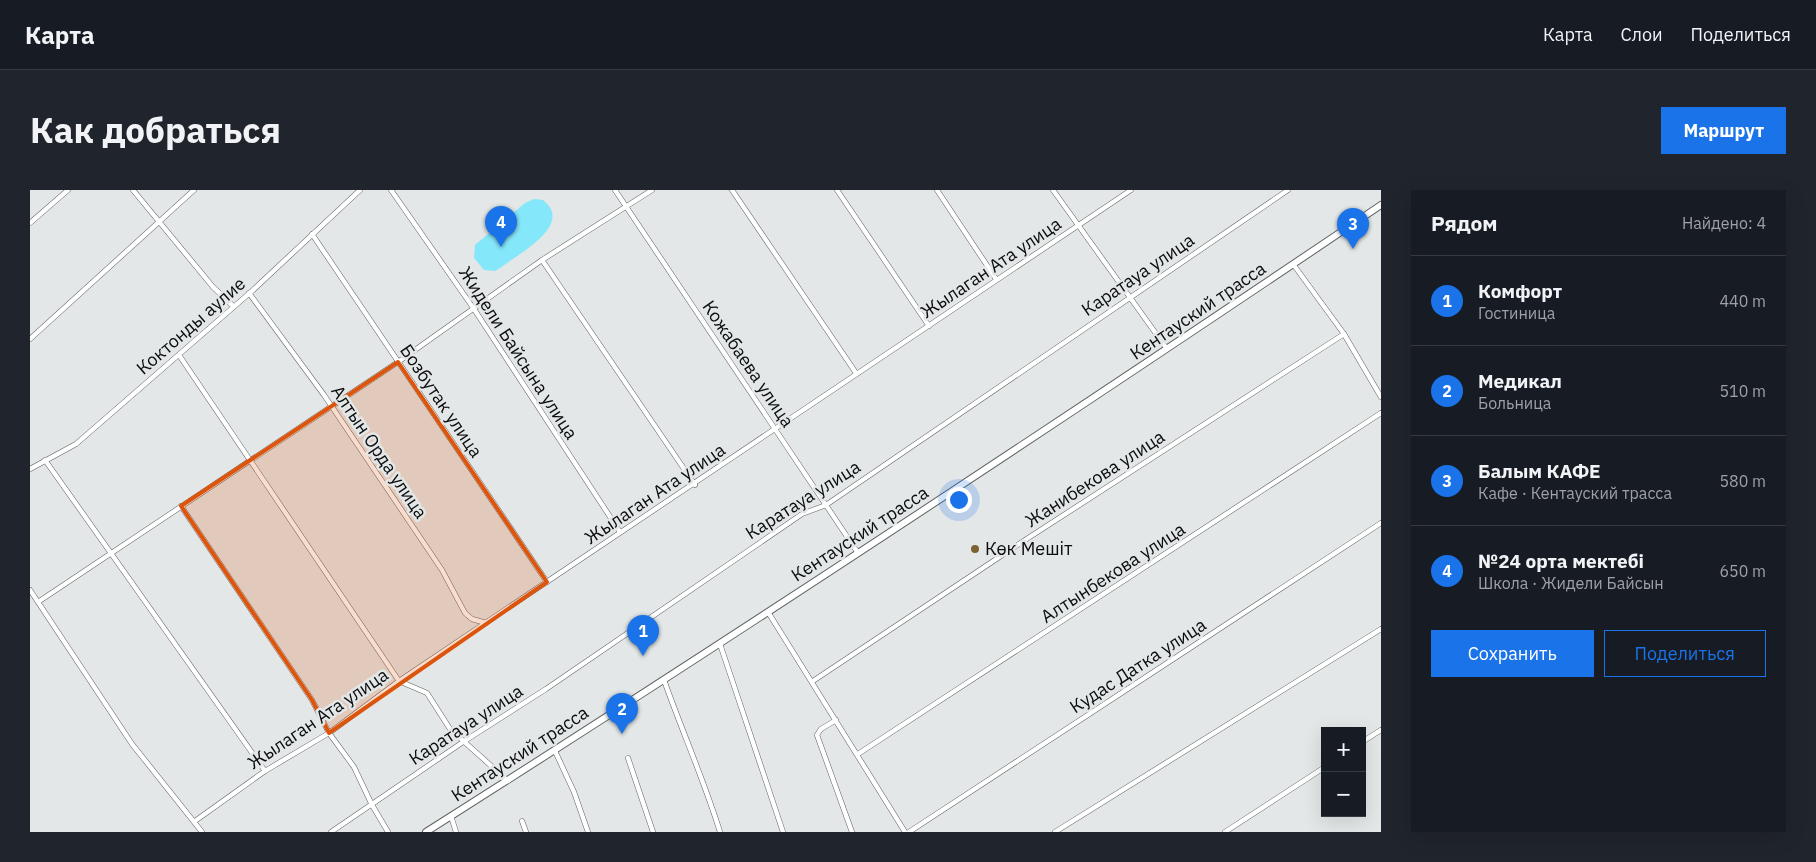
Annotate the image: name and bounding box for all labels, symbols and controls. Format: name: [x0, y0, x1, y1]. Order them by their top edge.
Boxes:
text: Карта: [25, 19, 95, 51]
text: Карта: [1543, 23, 1593, 46]
text: Слои: [1621, 23, 1663, 46]
text: Поделиться: [1691, 23, 1791, 46]
text: Как добраться: [30, 107, 281, 153]
button: Маршрут: [1661, 107, 1786, 154]
pin: 4: [485, 206, 517, 247]
pin: 3: [1337, 208, 1369, 249]
text: Рядом: [1431, 209, 1498, 237]
street label: Жылаган Ата улица: [916, 212, 1066, 323]
text: Найдено: 4: [1682, 213, 1766, 233]
street label: Каратауа улица: [1077, 228, 1199, 321]
street label: Кентауский трасса: [1125, 256, 1270, 365]
street label: Жидели Байсына улица: [454, 262, 583, 444]
street label: Коктонды аулие: [131, 272, 250, 379]
text: Комфорт: [1478, 279, 1562, 303]
text: 1: [1442, 291, 1452, 311]
text: 440 m: [1719, 291, 1766, 311]
street label: Кожабаева улица: [698, 296, 800, 432]
text: Гостиница: [1478, 303, 1555, 323]
street label: Бозбутак улица: [395, 340, 488, 462]
text: Медикал: [1478, 369, 1562, 393]
street label: Алтын Орда улица: [326, 381, 433, 523]
text: 2: [1442, 381, 1452, 401]
text: 510 m: [1719, 381, 1766, 401]
text: Больница: [1478, 393, 1551, 413]
street label: Жанибекова улица: [1021, 425, 1169, 532]
street label: Жылаган Ата улица: [580, 438, 730, 549]
street label: Каратауа улица: [741, 455, 865, 544]
text: Балым КАФЕ: [1478, 459, 1601, 483]
text: 3: [1442, 471, 1452, 491]
text: 580 m: [1719, 471, 1766, 491]
street label: Кентауский трасса: [787, 480, 933, 587]
text: Кафе · Кентауский трасса: [1478, 483, 1672, 503]
your location: [946, 487, 972, 513]
street label: Алтынбекова улица: [1036, 517, 1190, 628]
place label: Көк Мешіт: [985, 537, 1073, 560]
marker: Көк Мешіт: [969, 543, 981, 555]
text: №24 орта мектебі: [1478, 549, 1644, 573]
text: 4: [1442, 561, 1452, 581]
text: 650 m: [1719, 561, 1766, 581]
text: Школа · Жидели Байсын: [1478, 573, 1664, 593]
street label: Кудас Датка улица: [1065, 613, 1211, 718]
pin: 1: [627, 615, 659, 656]
button: Сохранить: [1431, 630, 1594, 677]
button: Поделиться: [1604, 630, 1766, 677]
street label: Жылаган Ата улица: [243, 663, 393, 774]
street label: Каратауа улица: [404, 679, 527, 770]
pin: 2: [606, 693, 638, 734]
street label: Кентауский трасса: [447, 700, 593, 807]
map controls: [1321, 727, 1366, 817]
button: +: [1321, 727, 1366, 772]
button: −: [1321, 772, 1366, 817]

